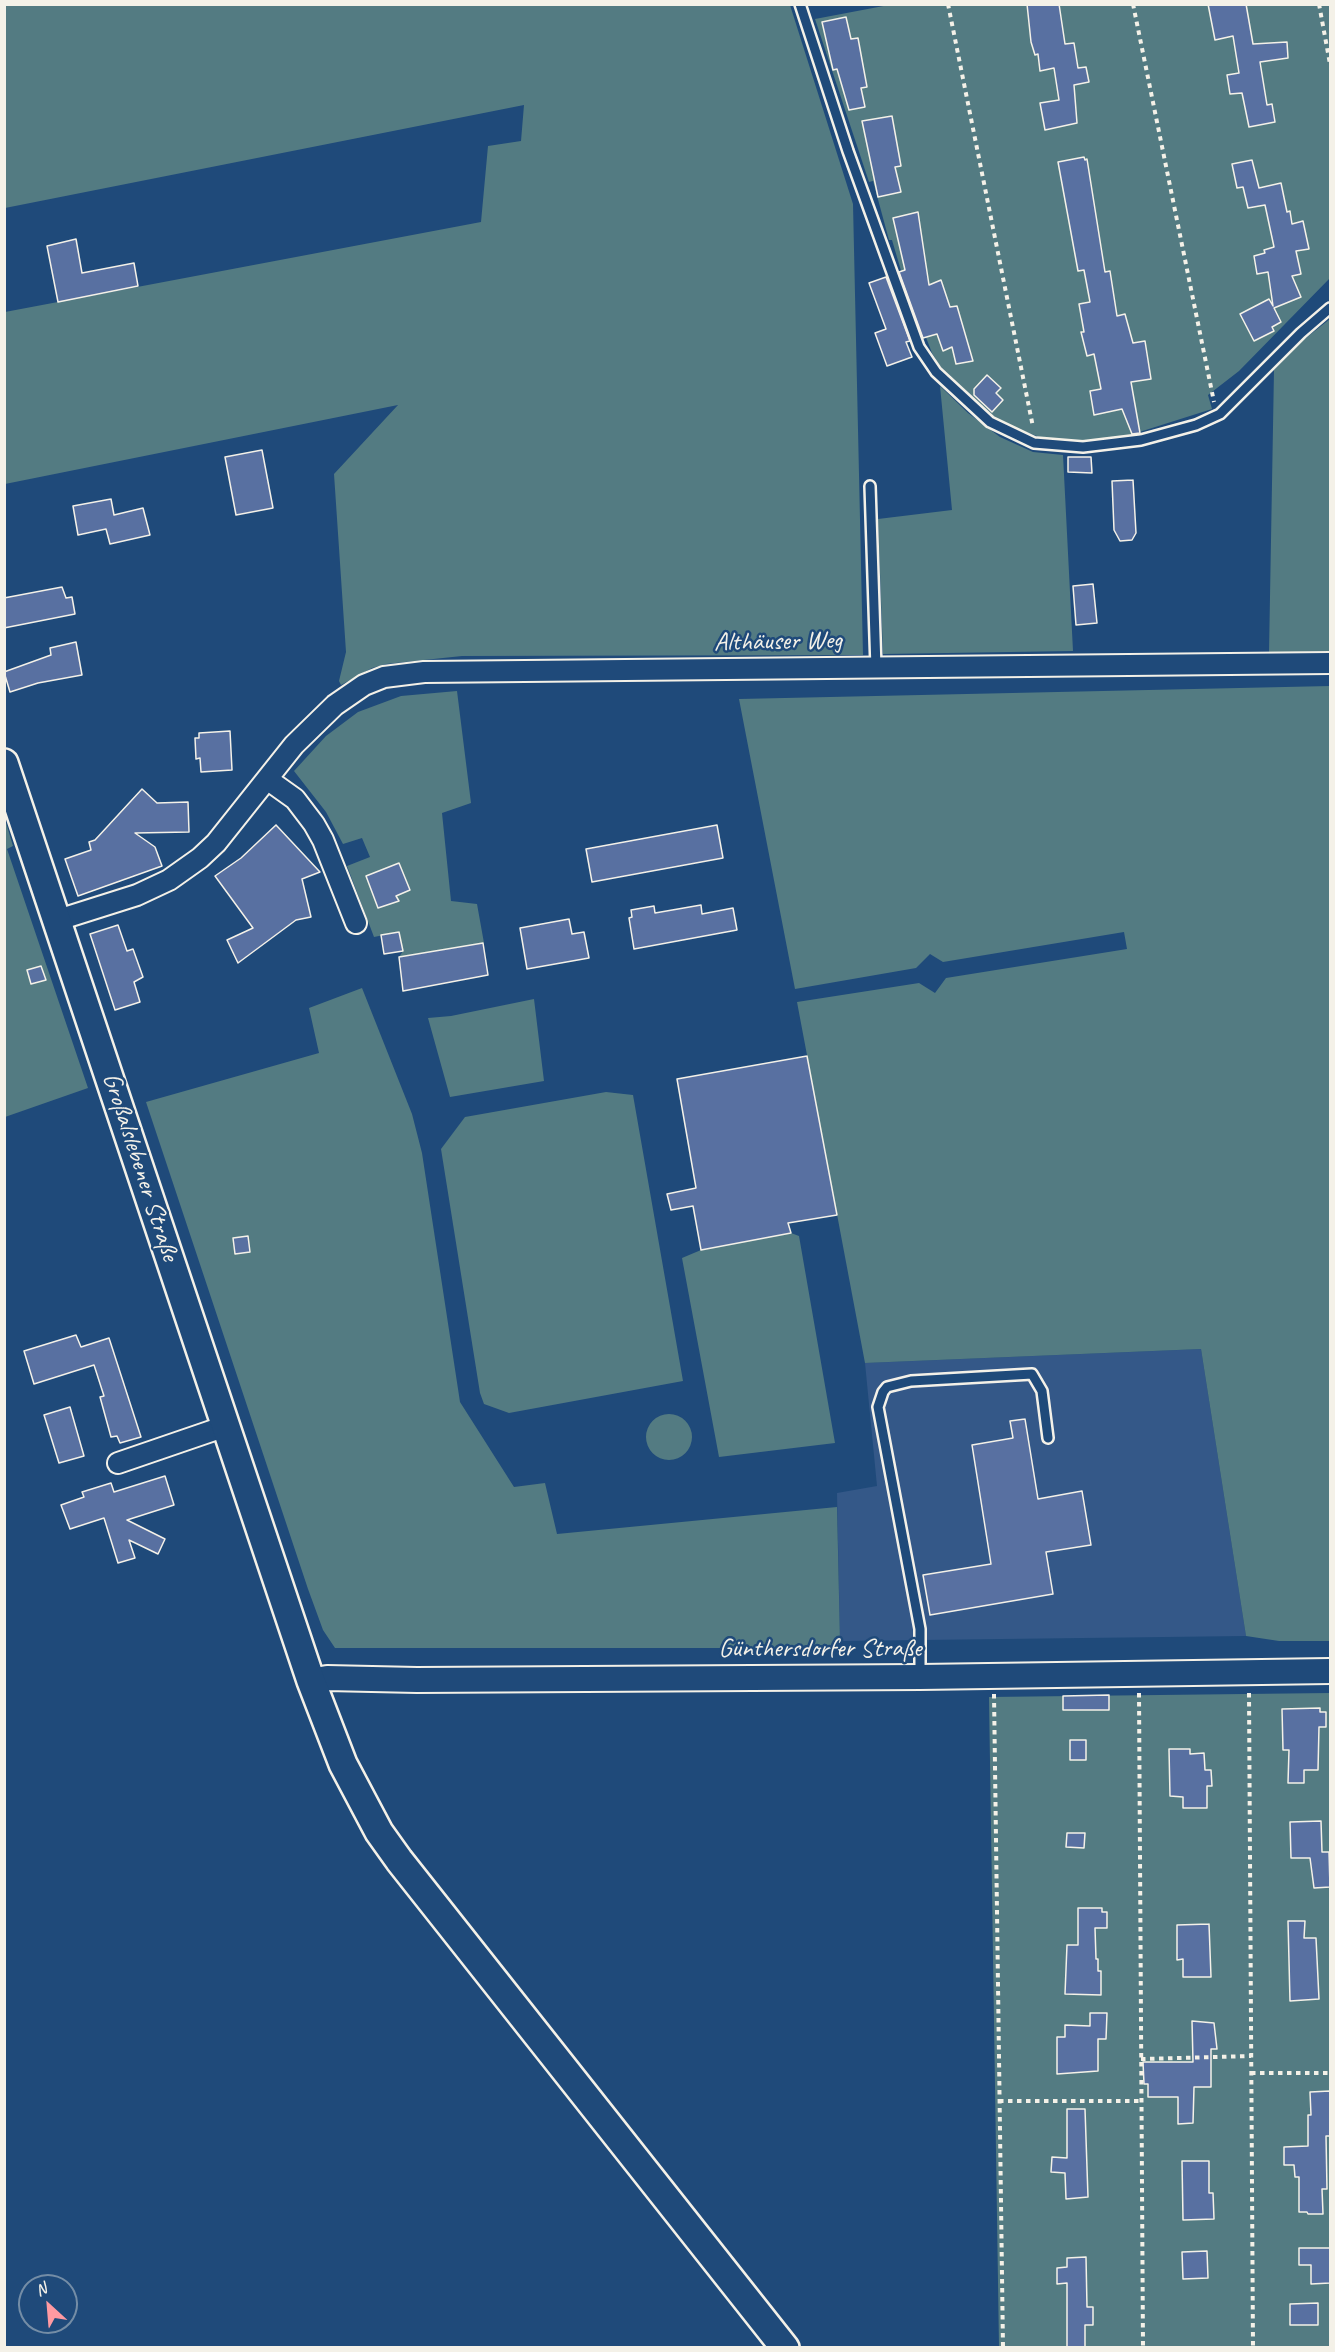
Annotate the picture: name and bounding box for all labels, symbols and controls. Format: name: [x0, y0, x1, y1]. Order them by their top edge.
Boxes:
street label: Althäuser Weg: [714, 625, 842, 659]
street label: Großalslebener Straße: [95, 1069, 185, 1265]
street label: Günthersdorfer Straße: [719, 1633, 921, 1665]
north arrow: [18, 2274, 78, 2334]
text: N: [32, 2278, 50, 2301]

